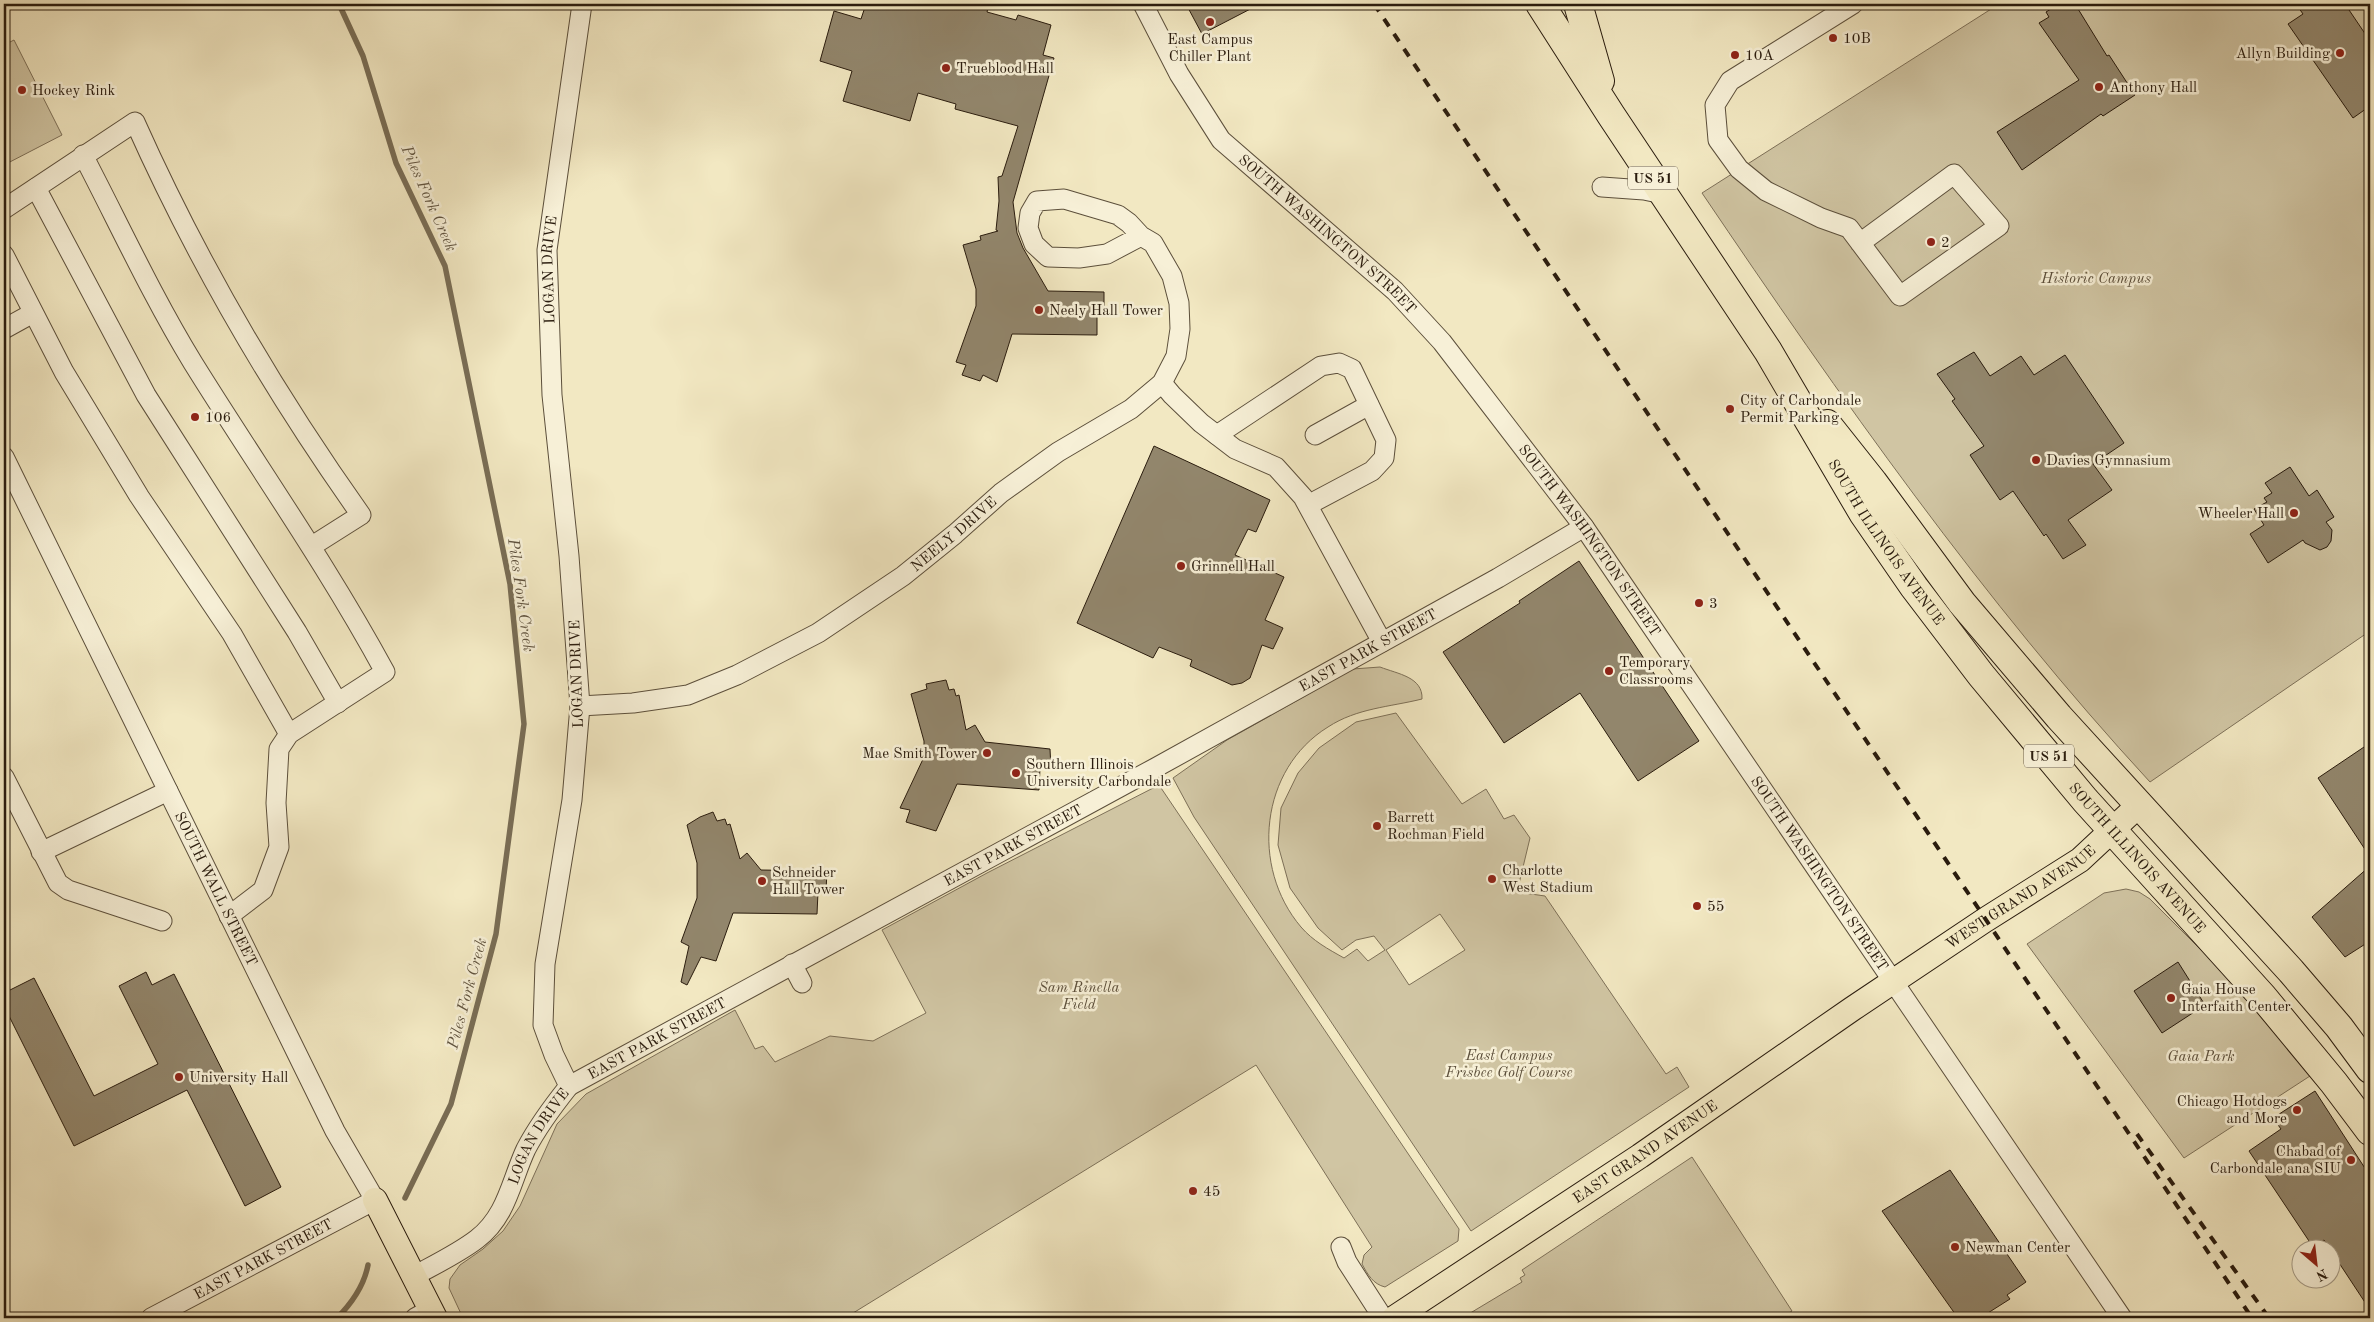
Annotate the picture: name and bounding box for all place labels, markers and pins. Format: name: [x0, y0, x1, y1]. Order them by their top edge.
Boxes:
marker: East Campus Chiller Plant: [1204, 16, 1216, 28]
marker: 10B: [1827, 32, 1839, 44]
place label: 10B: [1843, 32, 1871, 47]
place label: East Campus Chiller Plant: [1167, 33, 1253, 65]
place label: Allyn Building: [2236, 47, 2330, 62]
marker: Allyn Building: [2334, 47, 2346, 59]
marker: 10A: [1729, 49, 1741, 61]
place label: 10A: [1745, 49, 1774, 64]
marker: Trueblood Hall: [940, 62, 952, 74]
place label: Trueblood Hall: [956, 62, 1054, 77]
marker: Anthony Hall: [2093, 81, 2105, 93]
place label: Anthony Hall: [2109, 81, 2197, 96]
marker: Hockey Rink: [16, 84, 28, 96]
place label: Hockey Rink: [32, 84, 116, 99]
marker: 2: [1925, 236, 1937, 248]
place label: 2: [1941, 236, 1950, 251]
marker: Neely Hall Tower: [1033, 304, 1045, 316]
place label: Neely Hall Tower: [1049, 304, 1163, 319]
place label: City of Carbondale Permit Parking: [1740, 394, 1861, 426]
marker: City of Carbondale Permit Parking: [1724, 403, 1736, 415]
marker: 106: [189, 411, 201, 423]
place label: 106: [205, 411, 231, 426]
marker: Davies Gymnasium: [2030, 454, 2042, 466]
place label: Davies Gymnasium: [2046, 454, 2171, 469]
place label: Wheeler Hall: [2197, 507, 2284, 522]
marker: Wheeler Hall: [2288, 507, 2300, 519]
marker: Grinnell Hall: [1175, 560, 1187, 572]
place label: Grinnell Hall: [1191, 560, 1275, 575]
marker: 3: [1693, 597, 1705, 609]
place label: 3: [1709, 597, 1718, 612]
place label: Temporary Classrooms: [1619, 656, 1693, 688]
marker: Temporary Classrooms: [1603, 665, 1615, 677]
place label: Mae Smith Tower: [862, 747, 977, 762]
marker: Mae Smith Tower: [981, 747, 993, 759]
place label: Southern Illinois University Carbondale: [1026, 758, 1171, 790]
marker: Southern Illinois University Carbondale: [1010, 767, 1022, 779]
place label: Barrett Rochman Field: [1387, 811, 1485, 843]
marker: Barrett Rochman Field: [1371, 820, 1383, 832]
place label: Charlotte West Stadium: [1502, 864, 1593, 896]
place label: Schneider Hall Tower: [772, 866, 844, 898]
marker: Charlotte West Stadium: [1486, 873, 1498, 885]
marker: Schneider Hall Tower: [756, 875, 768, 887]
marker: 55: [1691, 900, 1703, 912]
place label: 55: [1707, 900, 1724, 915]
place label: Gaia House Interfaith Center: [2181, 983, 2291, 1015]
marker: Gaia House Interfaith Center: [2165, 992, 2177, 1004]
marker: University Hall: [173, 1071, 185, 1083]
place label: University Hall: [189, 1071, 288, 1086]
place label: Chicago Hotdogs and More: [2177, 1095, 2287, 1127]
marker: Chicago Hotdogs and More: [2291, 1104, 2303, 1116]
place label: Chabad of Carbondale ana SIU: [2210, 1145, 2342, 1177]
marker: Chabad of Carbondale ana SIU: [2345, 1154, 2357, 1166]
marker: 45: [1187, 1185, 1199, 1197]
place label: 45: [1203, 1185, 1220, 1200]
marker: Newman Center: [1949, 1241, 1961, 1253]
place label: Newman Center: [1965, 1241, 2070, 1256]

